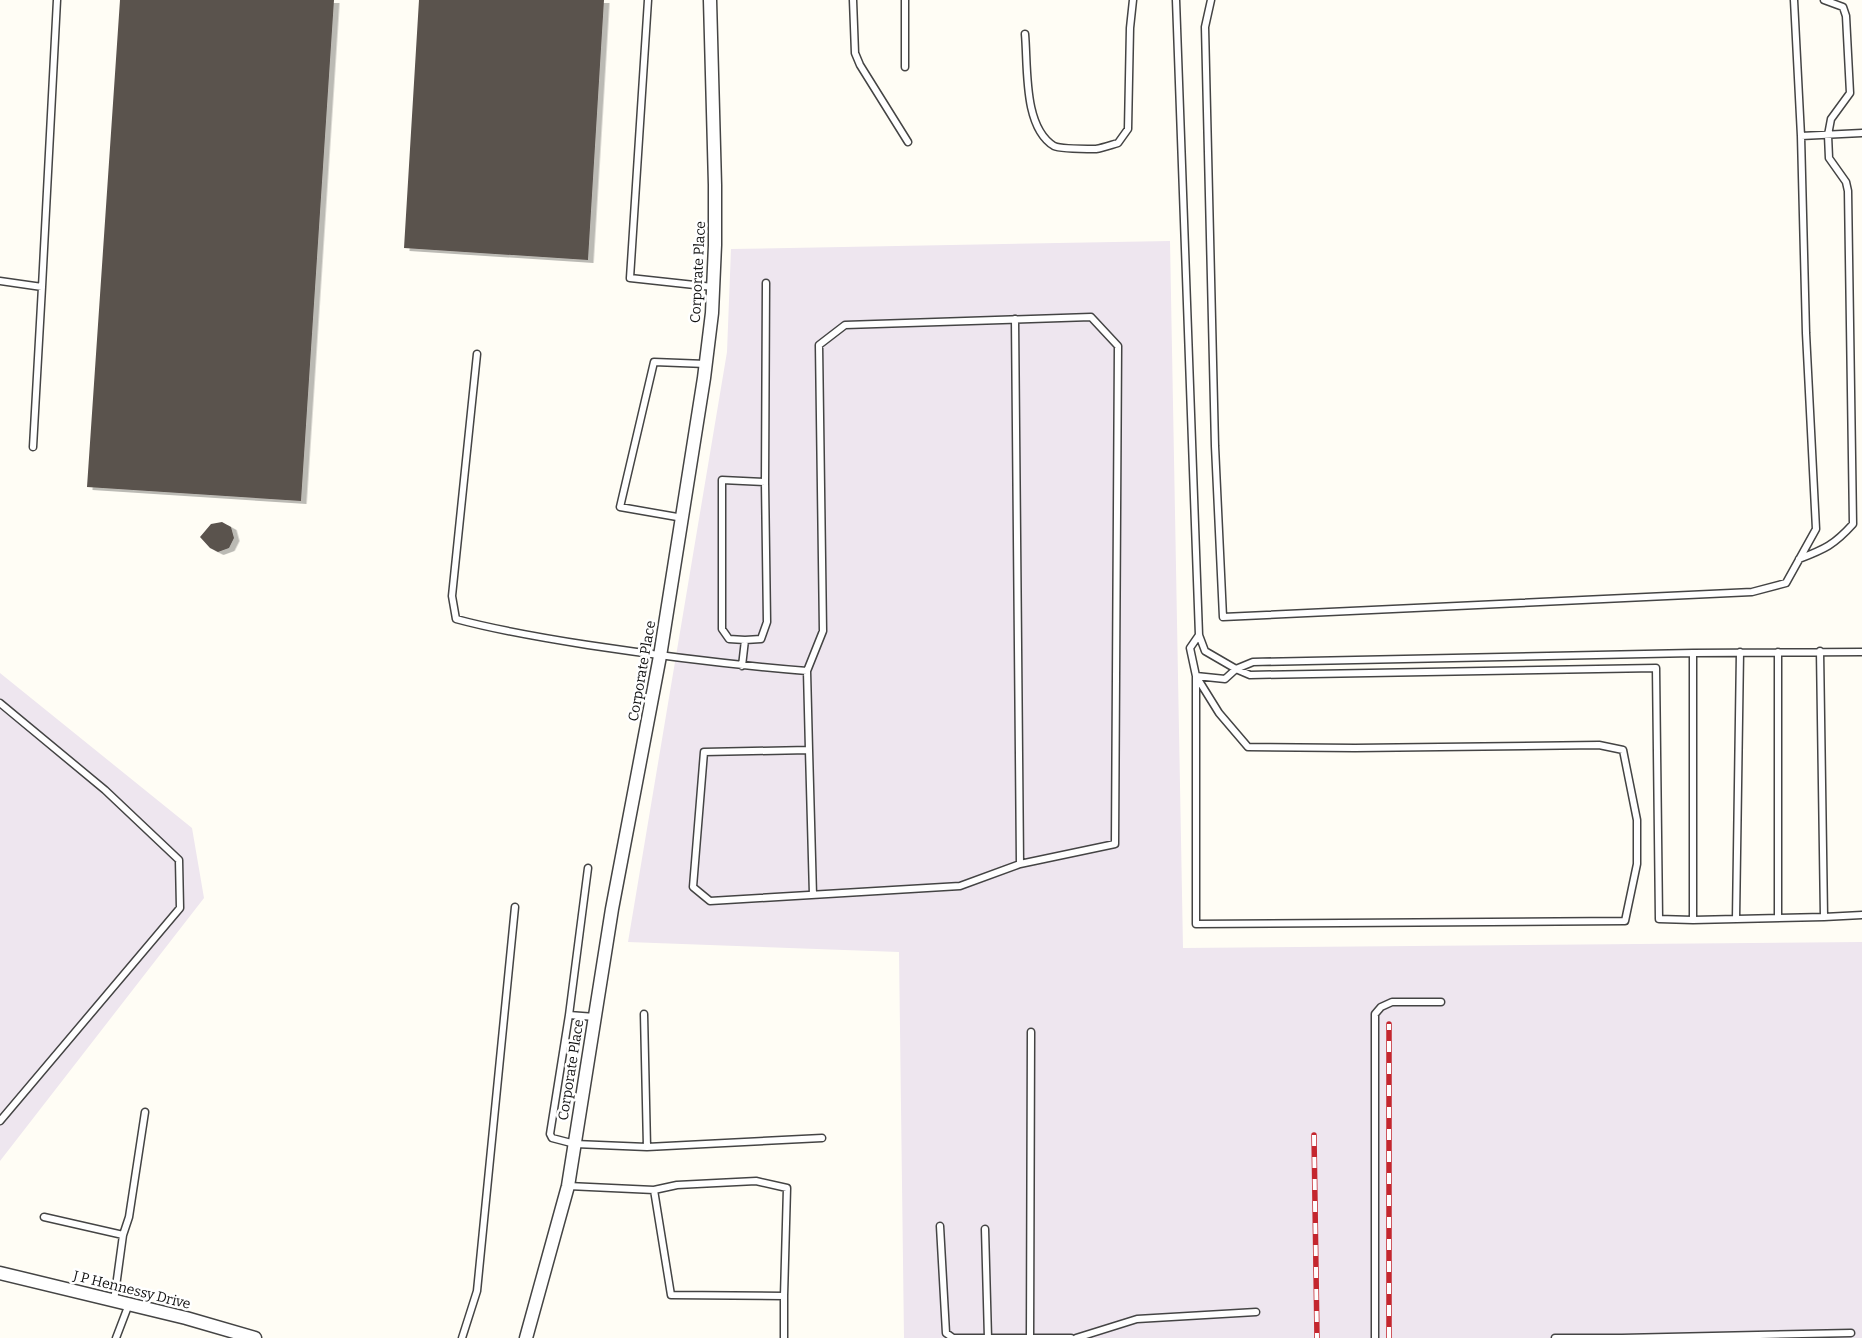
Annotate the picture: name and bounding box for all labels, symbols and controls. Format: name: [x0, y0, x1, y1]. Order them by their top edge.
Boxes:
street label: Corporate Place: [687, 221, 709, 323]
street label: Corporate Place: [625, 619, 659, 723]
street label: Corporate Place: [555, 1018, 587, 1122]
street label: J P Hennessy Drive: [71, 1267, 192, 1313]

